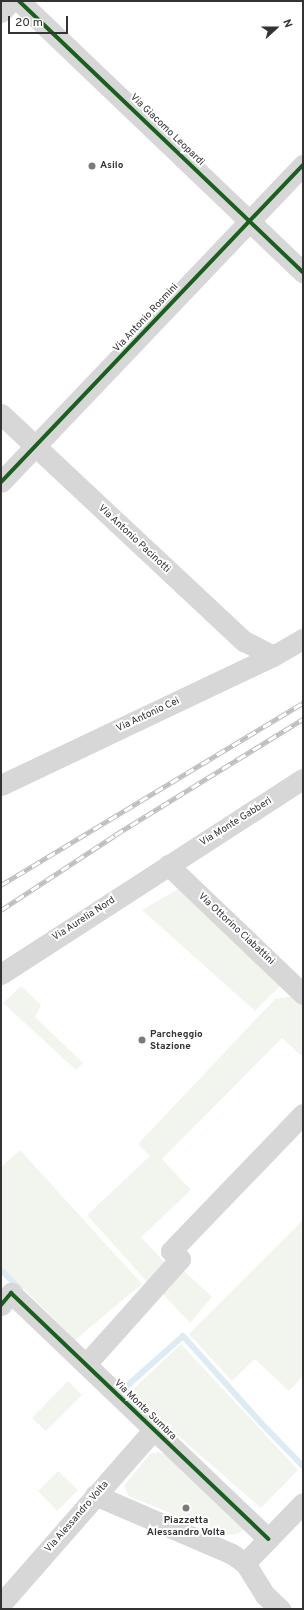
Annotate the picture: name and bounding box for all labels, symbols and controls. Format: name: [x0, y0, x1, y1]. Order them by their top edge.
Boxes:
scale bar: [10, 8, 70, 34]
north arrow: [256, 8, 296, 48]
text: 20 m: [15, 15, 43, 31]
text: N: [279, 18, 295, 30]
street label: Via Giacomo Leopardi: [127, 92, 207, 168]
place label: Asilo: [100, 160, 123, 172]
marker: Asilo: [87, 161, 97, 171]
street label: Via Antonio Rosmini: [111, 281, 181, 355]
street label: Via Antonio Pacinotti: [95, 502, 173, 576]
street label: Via Antonio Cei: [114, 695, 182, 735]
street label: Via Monte Gabberi: [198, 795, 274, 849]
street label: Via Ottorino Ciabattini: [195, 891, 277, 967]
street label: Via Aurelia Nord: [50, 894, 118, 944]
place label: Parcheggio Stazione: [150, 1028, 203, 1052]
marker: Parcheggio Stazione: [137, 1035, 147, 1045]
street label: Via Monte Sumbra: [111, 1377, 179, 1443]
street label: Via Alessandro Volta: [42, 1478, 112, 1556]
marker: Piazzetta Alessandro Volta: [181, 1503, 191, 1513]
place label: Piazzetta Alessandro Volta: [147, 1514, 225, 1538]

